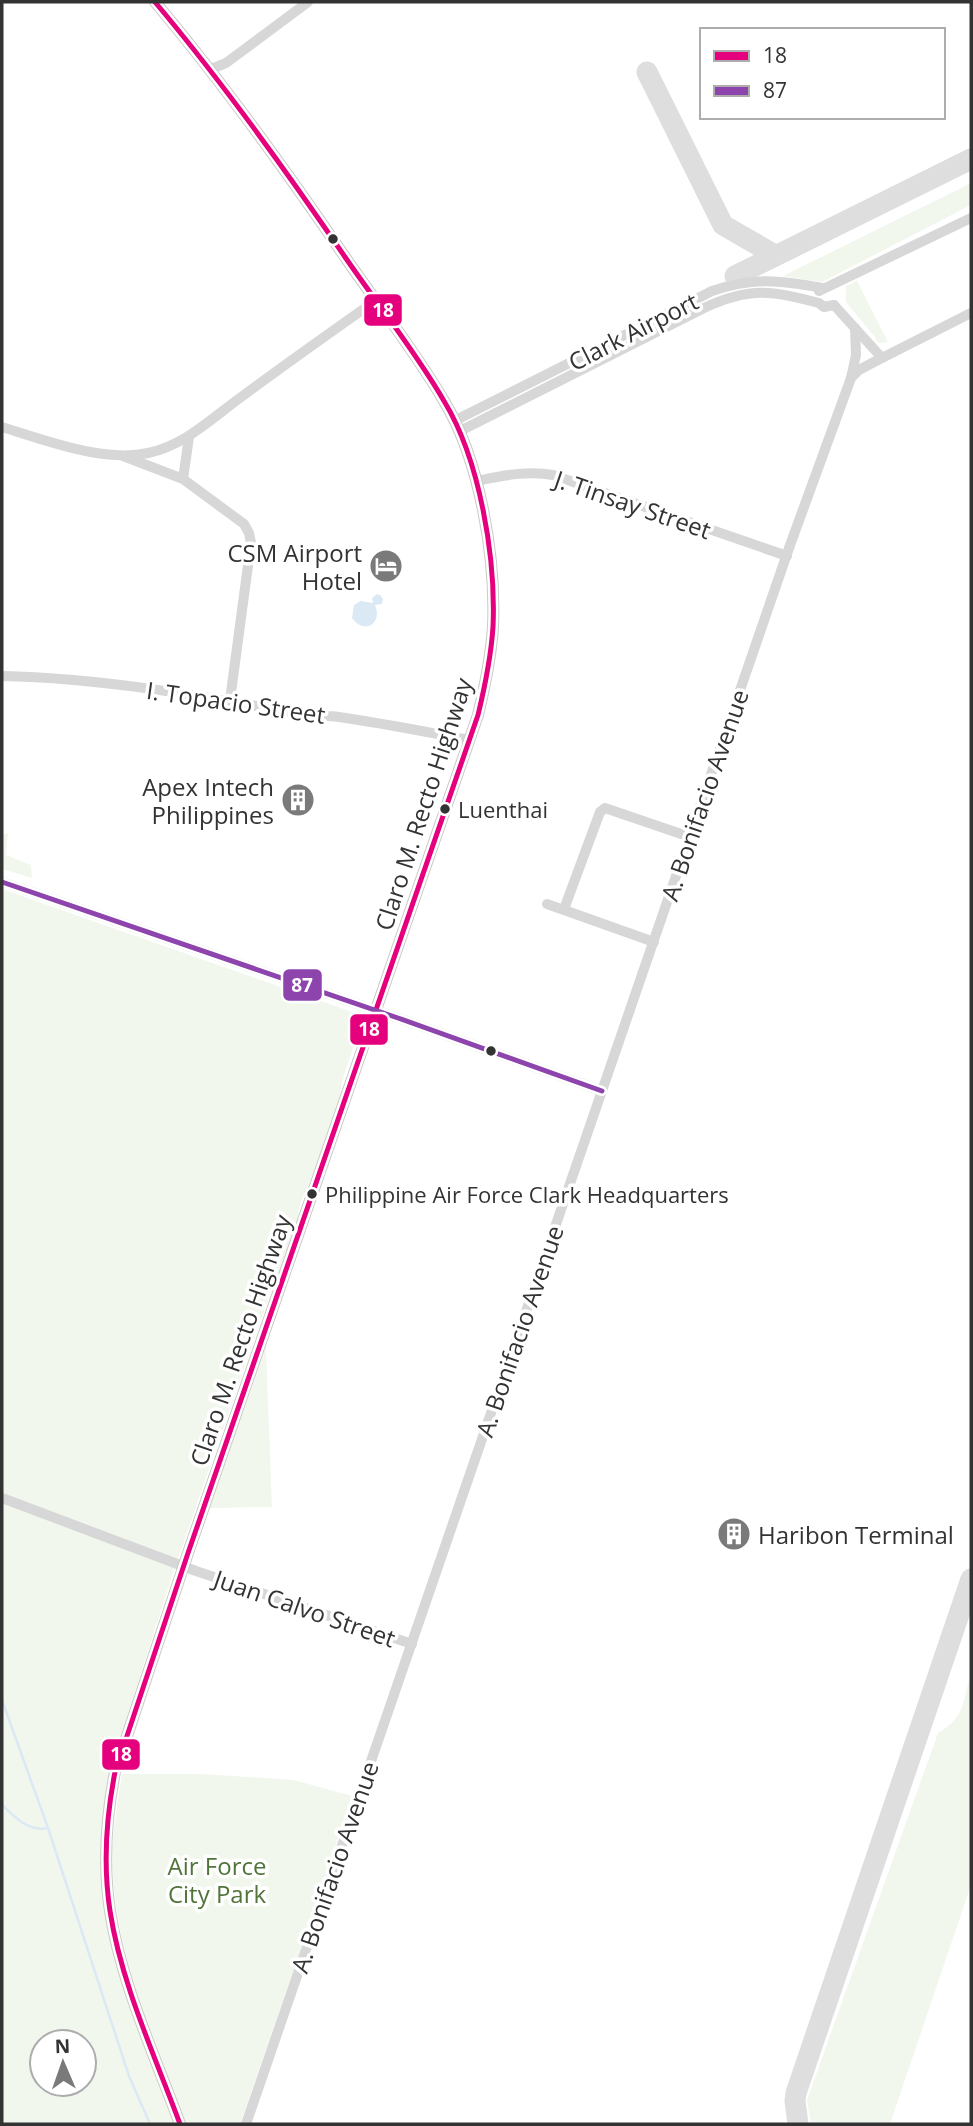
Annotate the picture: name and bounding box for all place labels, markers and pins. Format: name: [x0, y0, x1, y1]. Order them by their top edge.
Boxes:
unlabelled marker: [326, 232, 340, 246]
place label: CSM Airport Hotel: [227, 536, 362, 597]
hotel icon: CSM Airport Hotel: [367, 547, 405, 585]
place label: Apex Intech Philippines: [142, 770, 274, 831]
building icon: Apex Intech Philippines: [279, 781, 317, 819]
place label: Luenthai: [458, 794, 548, 824]
marker: Luenthai: [438, 802, 452, 816]
unlabelled marker: [484, 1044, 498, 1058]
place label: Philippine Air Force Clark Headquarters: [325, 1179, 729, 1209]
marker: Philippine Air Force Clark Headquarters: [305, 1187, 319, 1201]
building icon: Haribon Terminal: [715, 1515, 753, 1553]
place label: Haribon Terminal: [758, 1518, 954, 1551]

